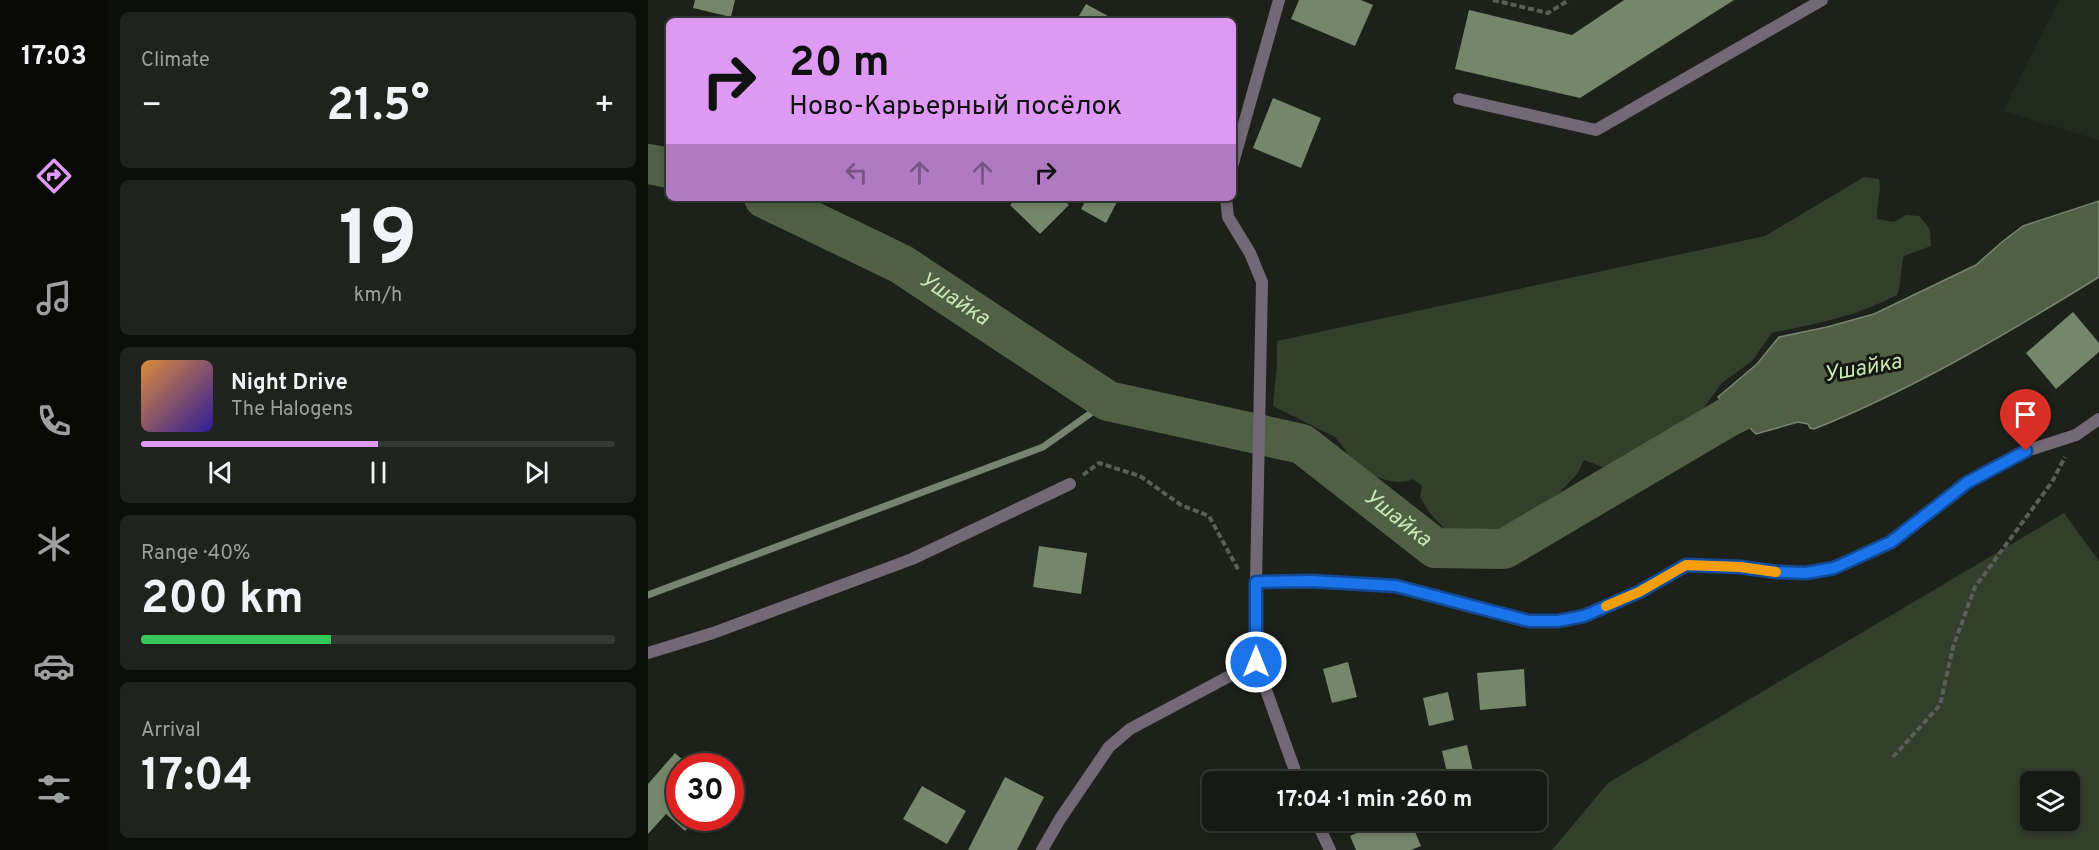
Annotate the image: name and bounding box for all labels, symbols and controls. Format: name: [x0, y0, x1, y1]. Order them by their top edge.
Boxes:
text: 20 m: [789, 38, 890, 91]
text: 17:03: [21, 40, 87, 74]
icon: right: [690, 42, 768, 120]
text: Climate: [141, 48, 210, 74]
text: 21.5°: [327, 79, 429, 136]
text: −: [141, 86, 162, 128]
text: +: [594, 86, 615, 128]
text: Ново-Карьерный посёлок: [789, 90, 1122, 124]
icon: directions: [33, 155, 75, 197]
icon: left: [840, 156, 873, 189]
icon: ahead: [903, 156, 936, 189]
icon: ahead: [966, 156, 999, 189]
icon: right: [1029, 156, 1062, 189]
text: 19: [338, 194, 418, 293]
water label: Ушайка: [914, 266, 995, 332]
icon: music: [33, 277, 75, 319]
text: km/h: [354, 283, 402, 309]
water label: Ушайка: [1822, 349, 1905, 389]
text: Night Drive: [231, 370, 348, 397]
pin: [2000, 389, 2051, 451]
text: The Halogens: [231, 397, 353, 423]
icon: arrive: [2009, 398, 2042, 431]
icon: phone: [33, 400, 75, 442]
icon: previous: [204, 456, 237, 489]
icon: pause: [362, 456, 395, 489]
icon: next: [520, 456, 553, 489]
water label: Ушайка: [1358, 484, 1437, 554]
icon: climate: [33, 523, 75, 565]
text: Range · 40%: [141, 541, 250, 567]
text: 200 km: [141, 572, 304, 629]
position arrow: [1224, 630, 1288, 694]
icon: car: [33, 645, 75, 687]
text: Arrival: [141, 718, 201, 744]
text: 17:04: [141, 749, 253, 806]
speed limit sign: 30: [666, 753, 744, 831]
icon: filters: [33, 768, 75, 810]
map controls: [2020, 771, 2080, 831]
button: layers: [2020, 771, 2080, 831]
text: 17:04 · 1 min · 260 m: [1277, 787, 1472, 814]

